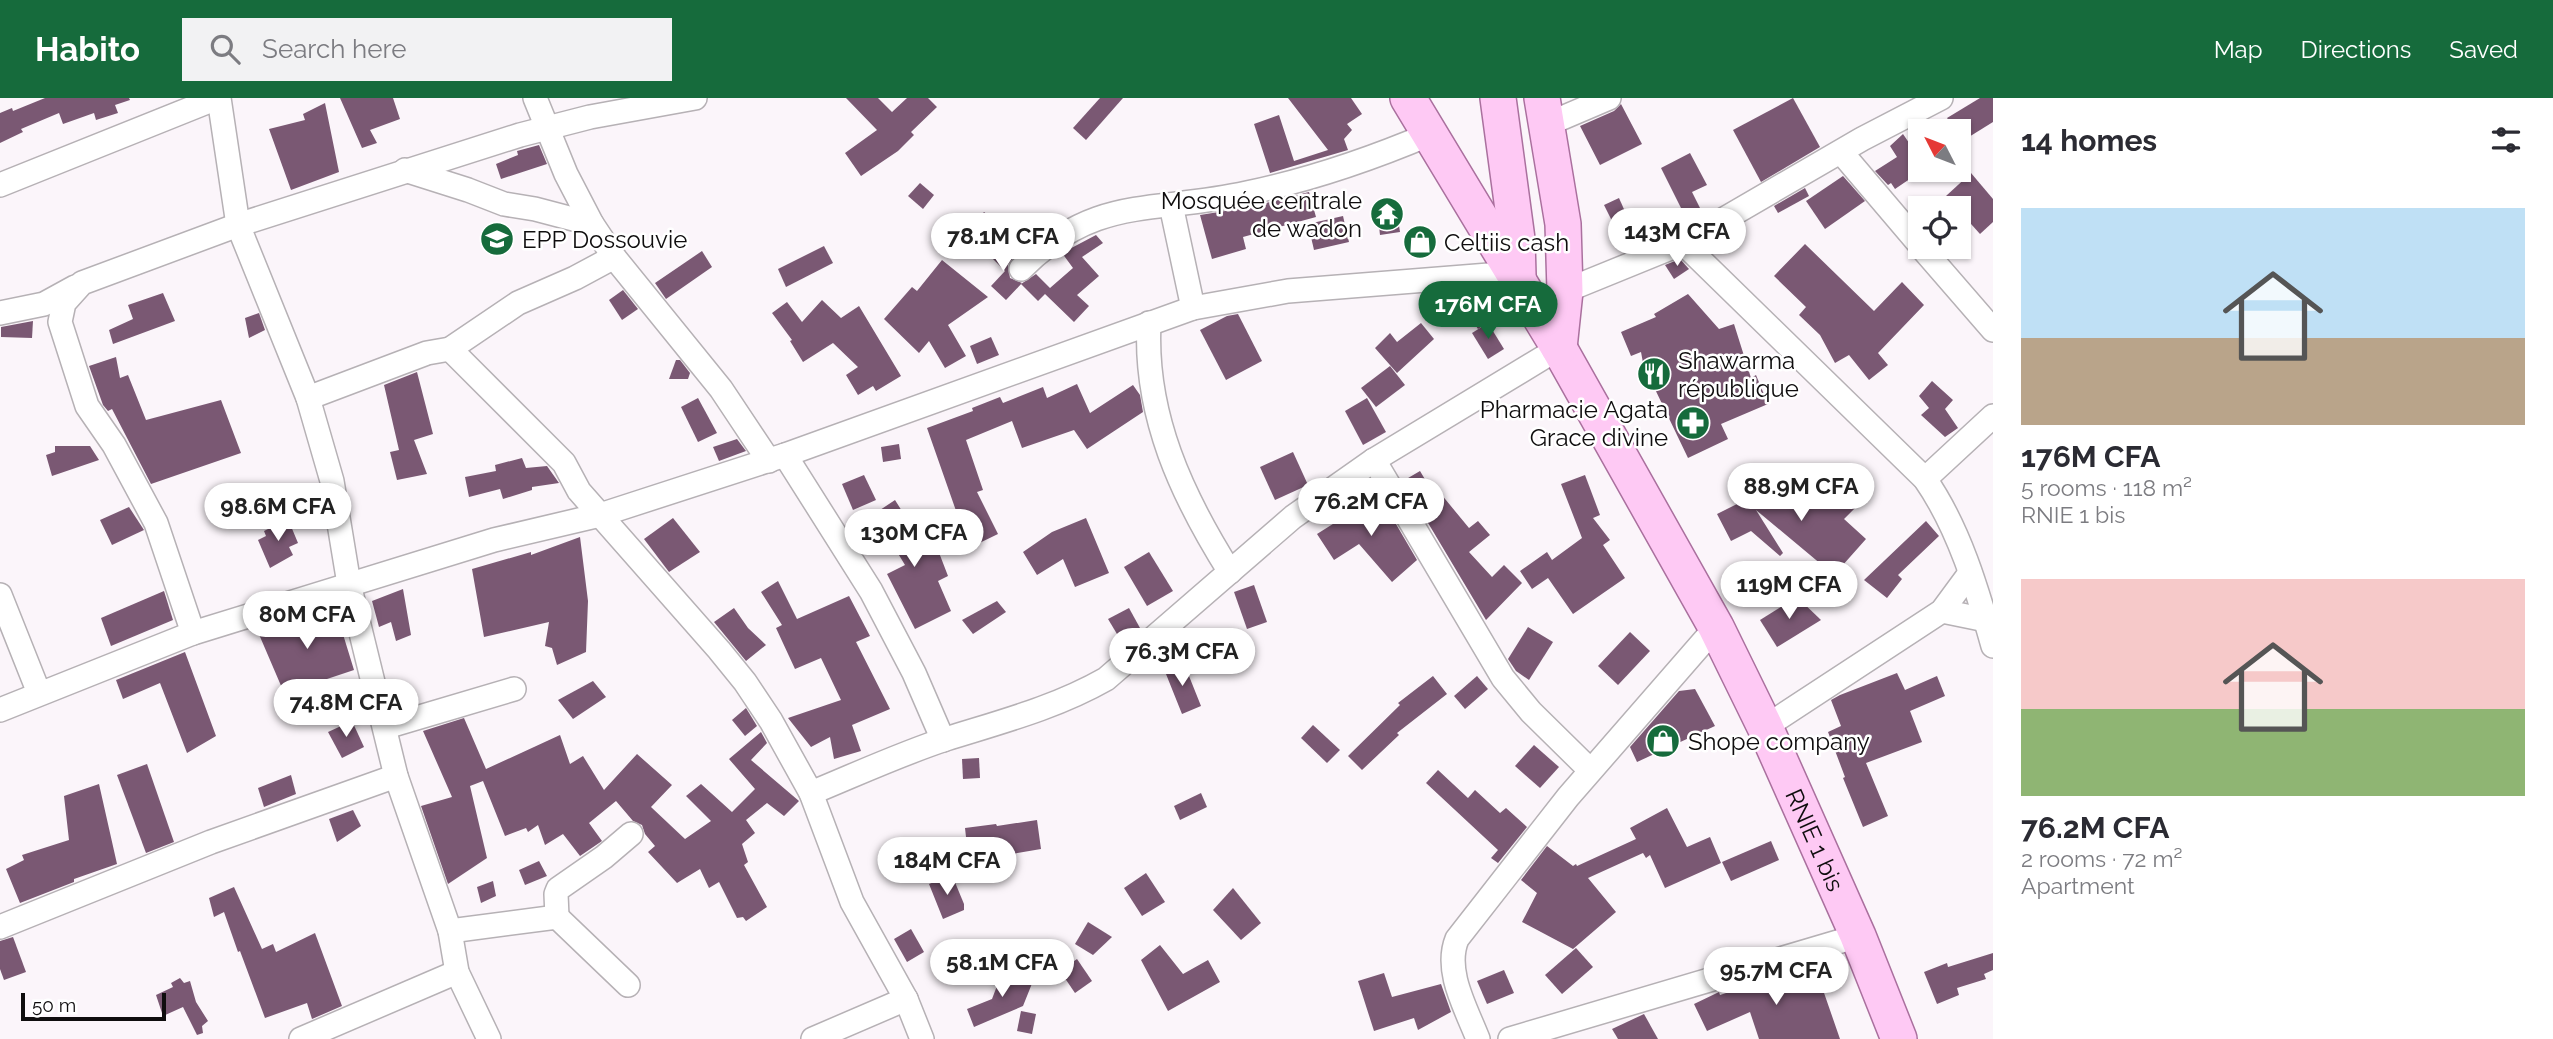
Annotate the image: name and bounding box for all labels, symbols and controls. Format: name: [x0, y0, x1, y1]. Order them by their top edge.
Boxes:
search box: [182, 18, 672, 81]
text: Habito: [35, 30, 140, 69]
icon: search: [206, 30, 244, 68]
text: Search here: [262, 34, 406, 64]
text: Map: [2214, 35, 2263, 64]
text: Directions: [2301, 35, 2411, 64]
text: Saved: [2449, 35, 2518, 64]
north arrow: [1908, 119, 1970, 182]
map controls: [1908, 119, 1971, 259]
icon: filters: [2487, 121, 2525, 159]
text: 14 homes: [2021, 123, 2157, 158]
place label: Mosquée centrale de wadon: [1161, 186, 1362, 243]
temple icon: Mosquée centrale de wadon: [1368, 195, 1406, 233]
button: locate: [1908, 196, 1971, 259]
pin: 143M CFA: [1605, 208, 1749, 268]
pin: 78.1M CFA: [923, 214, 1083, 273]
text: 143M CFA: [1624, 217, 1730, 244]
school or university icon: EPP Dossouvie: [478, 220, 516, 258]
text: 78.1M CFA: [947, 222, 1059, 249]
shop icon: Celtiis cash: [1401, 223, 1439, 261]
place label: EPP Dossouvie: [522, 225, 687, 254]
place label: Celtiis cash: [1444, 228, 1569, 257]
icon: home: [2210, 253, 2336, 379]
pin: 176M CFA: [1416, 282, 1560, 341]
text: 176M CFA: [1435, 290, 1541, 317]
place label: Shawarma république: [1678, 346, 1799, 403]
restaurant icon: Shawarma république: [1635, 355, 1673, 393]
place label: Pharmacie Agata Grace divine: [1480, 395, 1668, 452]
pharmacy icon: Pharmacie Agata Grace divine: [1674, 404, 1712, 442]
text: 176M CFA: [2021, 439, 2160, 474]
pin: 88.9M CFA: [1721, 464, 1881, 523]
text: 88.9M CFA: [1743, 472, 1859, 499]
text: 5 rooms · 118 m²: [2021, 474, 2192, 501]
pin: 76.2M CFA: [1291, 478, 1451, 538]
pin: 98.6M CFA: [198, 484, 358, 543]
text: 76.2M CFA: [1314, 487, 1428, 514]
text: 98.6M CFA: [220, 492, 336, 519]
text: RNIE 1 bis: [2021, 501, 2125, 528]
pin: 130M CFA: [842, 510, 986, 569]
text: 130M CFA: [861, 518, 968, 545]
pin: 119M CFA: [1717, 561, 1861, 621]
text: 119M CFA: [1737, 570, 1841, 597]
pin: 80M CFA: [242, 592, 372, 651]
text: 80M CFA: [259, 600, 355, 627]
icon: home: [2210, 624, 2336, 750]
pin: 76.3M CFA: [1102, 628, 1262, 688]
text: 76.3M CFA: [1125, 637, 1239, 664]
pin: 74.8M CFA: [266, 680, 426, 739]
text: 74.8M CFA: [290, 688, 402, 715]
shop icon: Shope company: [1644, 722, 1682, 760]
place label: Shope company: [1688, 727, 1870, 756]
street label: RNIE 1 bis: [1780, 784, 1851, 895]
text: 76.2M CFA: [2021, 810, 2169, 845]
pin: 184M CFA: [875, 838, 1019, 897]
text: 2 rooms · 72 m²: [2021, 845, 2182, 872]
text: 184M CFA: [893, 846, 1001, 873]
text: Apartment: [2021, 872, 2135, 899]
pin: 58.1M CFA: [922, 940, 1082, 999]
text: 58.1M CFA: [946, 948, 1058, 975]
pin: 95.7M CFA: [1696, 948, 1856, 1007]
text: 95.7M CFA: [1720, 956, 1832, 983]
scale bar: [21, 990, 166, 1022]
text: 50 m: [32, 994, 76, 1016]

